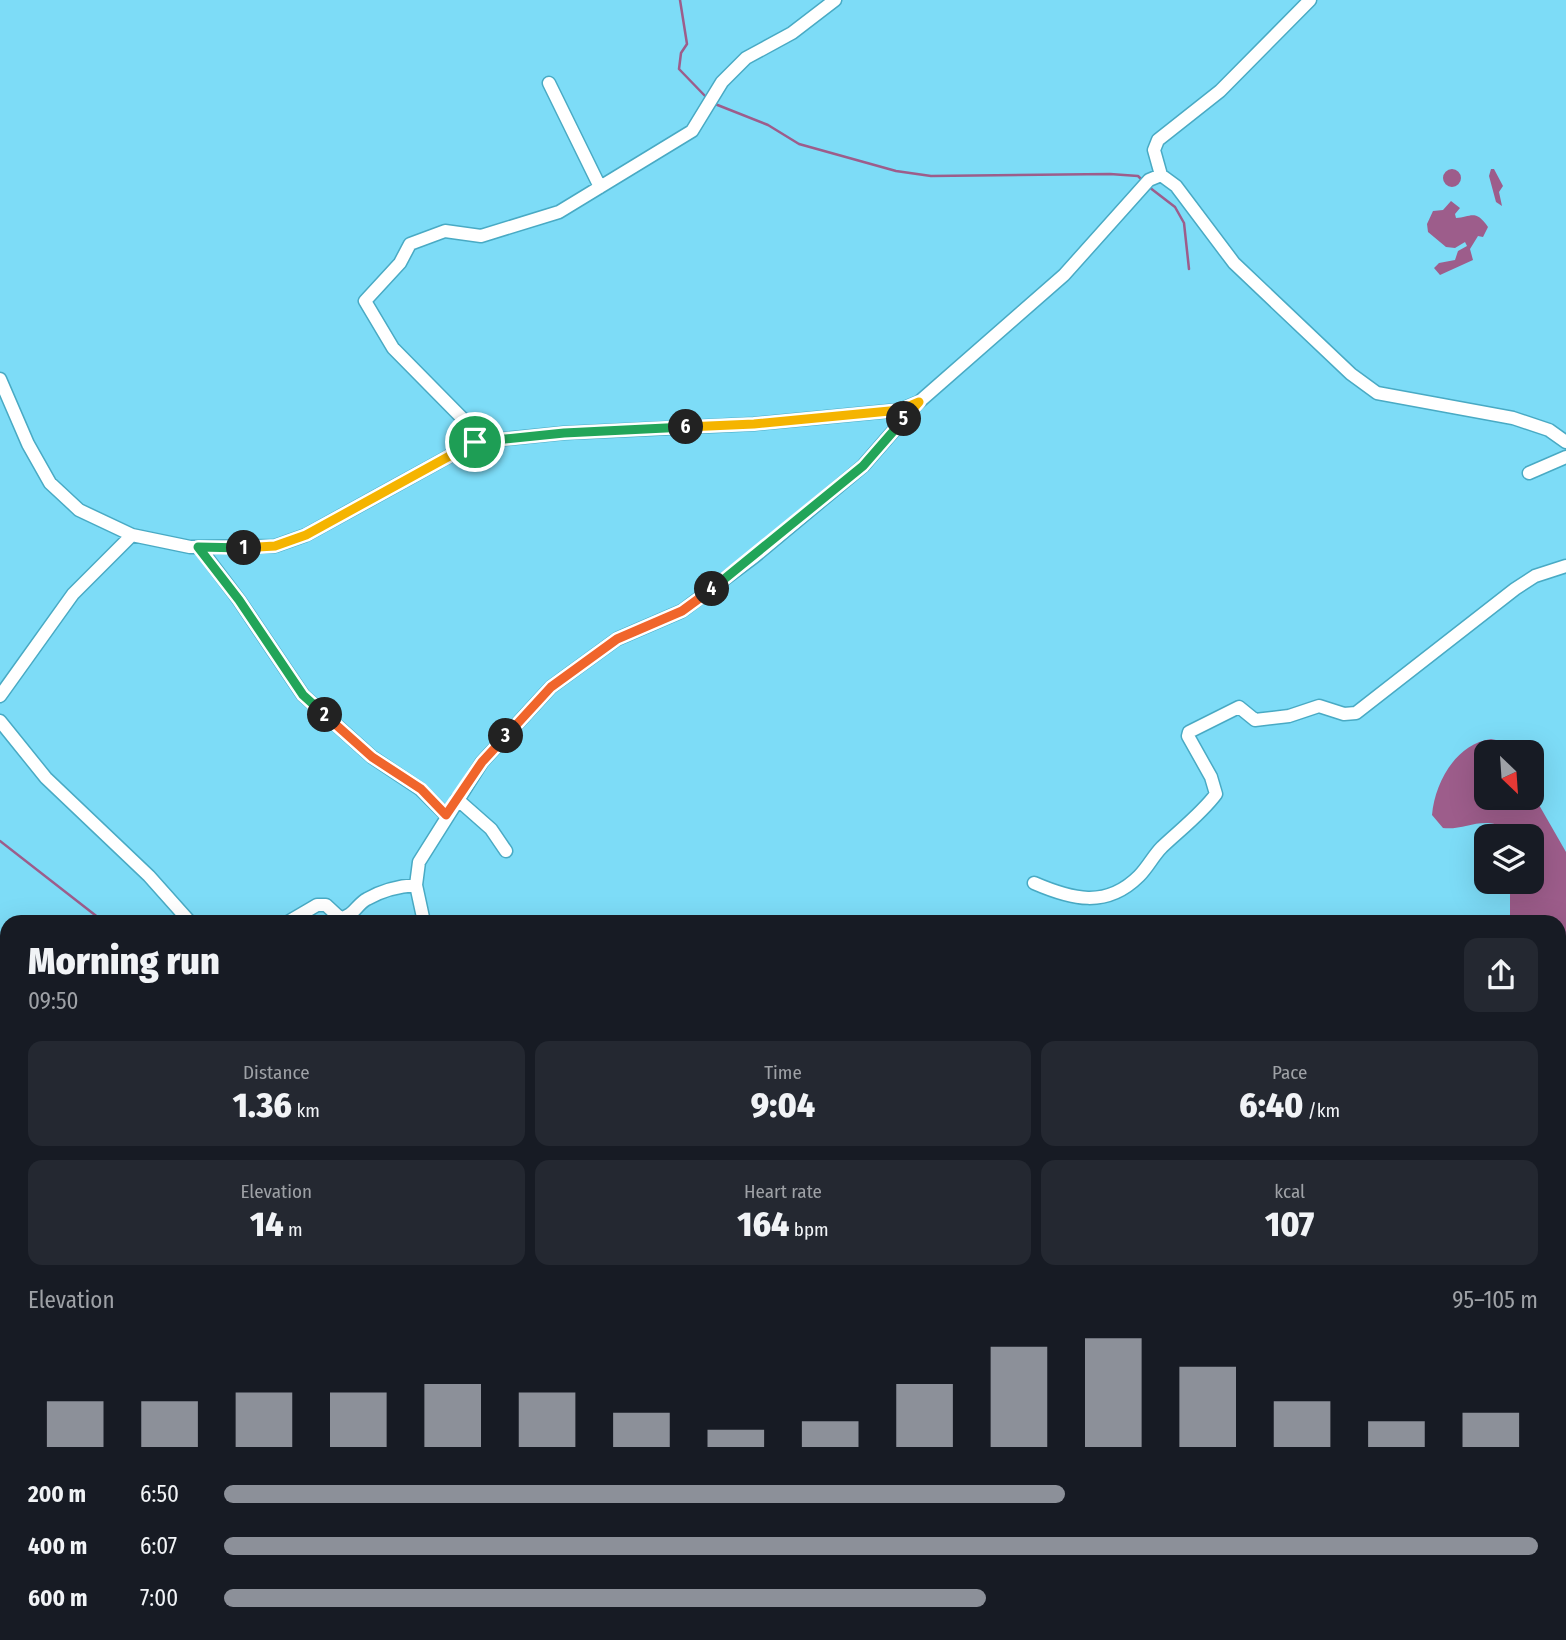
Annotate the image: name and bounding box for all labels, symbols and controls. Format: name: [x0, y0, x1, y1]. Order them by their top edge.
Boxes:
pin: 5: [886, 402, 922, 436]
text: 5: [899, 407, 908, 430]
pin: 6: [668, 410, 704, 444]
pin: [445, 412, 505, 472]
text: 6: [681, 415, 690, 438]
icon: arrive: [456, 423, 494, 461]
pin: 1: [226, 530, 262, 566]
text: 1: [239, 536, 248, 559]
pin: 4: [694, 572, 730, 606]
text: 4: [707, 577, 716, 600]
pin: 2: [308, 698, 342, 732]
text: 2: [320, 703, 329, 726]
pin: 3: [489, 718, 524, 754]
text: 3: [501, 724, 510, 747]
north arrow: [1474, 740, 1544, 810]
map controls: [1474, 740, 1544, 894]
button: layers: [1474, 824, 1544, 894]
text: Morning run: [28, 938, 220, 984]
button: share: [1464, 938, 1538, 1012]
text: 09:50: [28, 987, 79, 1015]
text: Distance: [243, 1061, 310, 1084]
text: Time: [764, 1061, 802, 1084]
text: Pace: [1272, 1061, 1307, 1084]
text: 1.36: [233, 1084, 292, 1126]
text: 9:04: [751, 1084, 815, 1126]
text: 6:40: [1239, 1084, 1303, 1126]
text: km: [292, 1099, 320, 1122]
text: /km: [1303, 1099, 1340, 1122]
text: Elevation: [241, 1180, 312, 1203]
text: Heart rate: [744, 1180, 822, 1203]
text: kcal: [1274, 1180, 1305, 1203]
text: 14: [250, 1203, 284, 1245]
text: 164: [737, 1203, 789, 1245]
text: 107: [1265, 1203, 1314, 1245]
text: m: [284, 1218, 303, 1241]
text: bpm: [789, 1218, 829, 1241]
text: Elevation: [28, 1286, 115, 1314]
text: 95–105 m: [1452, 1286, 1538, 1314]
text: 200 m: [28, 1480, 86, 1508]
text: 6:50: [140, 1480, 179, 1508]
text: 400 m: [28, 1532, 87, 1560]
text: 6:07: [140, 1532, 177, 1560]
text: 600 m: [28, 1584, 87, 1612]
text: 7:00: [140, 1584, 178, 1612]

